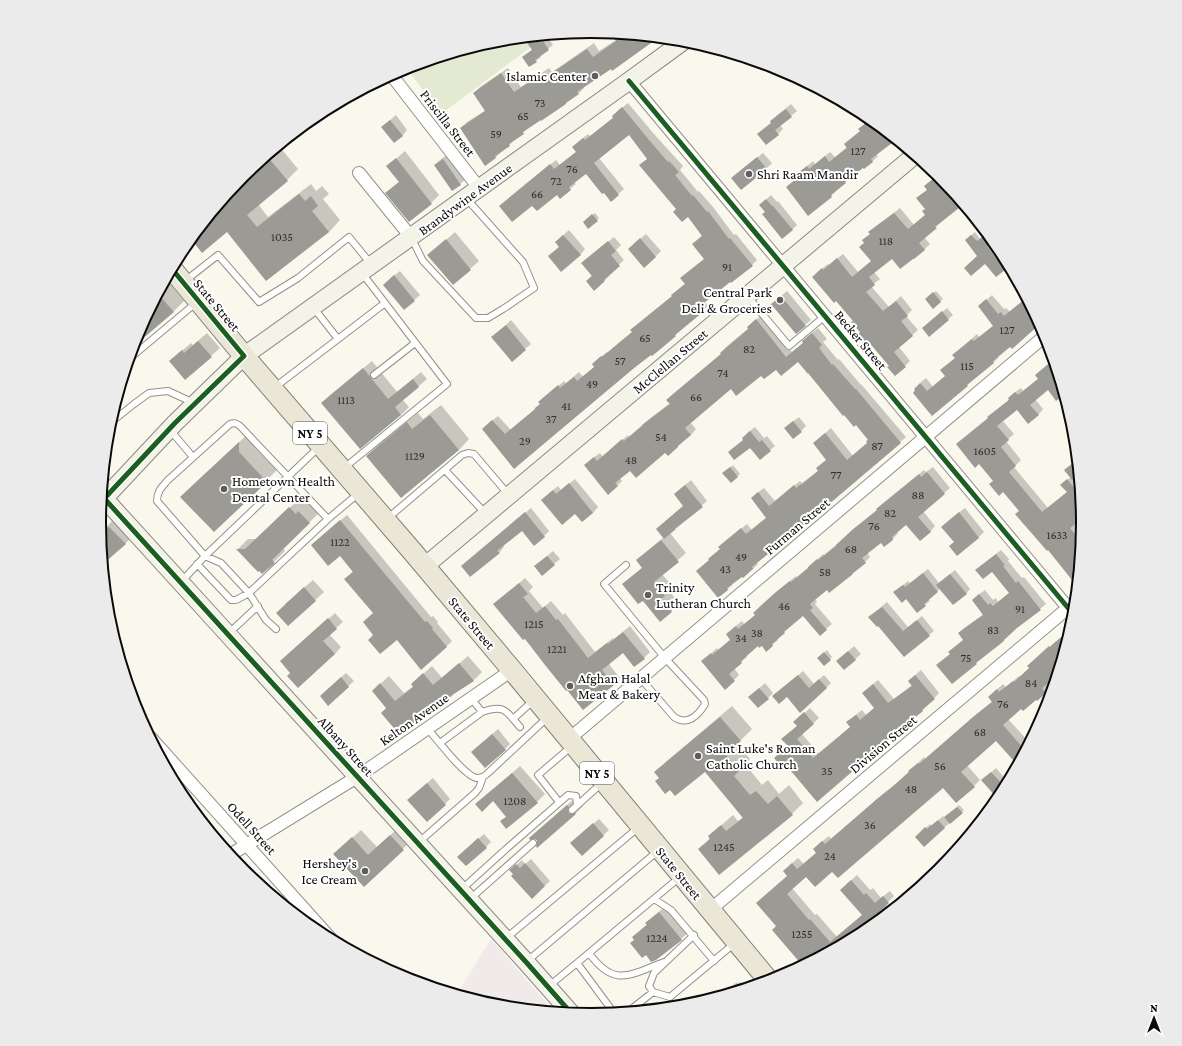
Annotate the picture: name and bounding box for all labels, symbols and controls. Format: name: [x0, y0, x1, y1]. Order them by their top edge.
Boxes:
place label: Islamic Center: [506, 68, 587, 84]
marker: Islamic Center: [590, 71, 600, 81]
street label: Priscilla Street: [417, 87, 479, 160]
house number: 73: [534, 96, 546, 110]
house number: 65: [517, 109, 529, 123]
house number: 59: [490, 127, 502, 141]
house number: 127: [850, 144, 866, 158]
street label: Brandywine Avenue: [415, 160, 515, 238]
house number: 76: [566, 162, 578, 176]
place label: Shri Raam Mandir: [757, 166, 858, 182]
marker: Shri Raam Mandir: [744, 169, 754, 179]
house number: 72: [550, 174, 562, 188]
house number: 66: [531, 187, 543, 201]
house number: 1035: [271, 230, 293, 244]
house number: 118: [879, 234, 893, 248]
house number: 91: [722, 260, 732, 274]
street label: State Street: [190, 275, 244, 335]
place label: Central Park Deli & Groceries: [682, 284, 772, 316]
marker: Central Park Deli & Groceries: [775, 295, 785, 305]
street label: Becker Street: [832, 307, 891, 373]
house number: 127: [999, 323, 1015, 337]
street label: McClellan Street: [629, 325, 711, 397]
house number: 65: [639, 331, 651, 345]
house number: 82: [743, 342, 755, 356]
house number: 57: [615, 354, 626, 368]
house number: 115: [960, 359, 974, 373]
house number: 74: [717, 366, 729, 380]
house number: 49: [586, 377, 598, 391]
house number: 66: [690, 390, 702, 404]
house number: 1113: [337, 393, 355, 407]
house number: 41: [561, 399, 571, 413]
house number: 37: [545, 412, 557, 426]
road number: NY 5: [293, 422, 327, 444]
house number: 54: [655, 430, 667, 444]
house number: 29: [519, 434, 531, 448]
house number: 87: [871, 439, 883, 453]
house number: 1605: [974, 444, 996, 458]
house number: 1129: [405, 449, 425, 463]
house number: 48: [625, 453, 637, 467]
house number: 77: [830, 468, 842, 482]
place label: Hometown Health Dental Center: [232, 473, 336, 505]
marker: Hometown Health Dental Center: [219, 484, 229, 494]
house number: 88: [912, 488, 924, 502]
street label: Furman Street: [761, 494, 833, 558]
house number: 82: [884, 506, 896, 520]
house number: 76: [868, 519, 880, 533]
house number: 1633: [1047, 528, 1068, 542]
house number: 1122: [330, 535, 350, 549]
house number: 68: [845, 542, 857, 556]
house number: 49: [735, 550, 747, 564]
house number: 43: [719, 562, 731, 576]
house number: 58: [819, 565, 831, 579]
place label: Trinity Lutheran Church: [656, 579, 752, 611]
marker: Trinity Lutheran Church: [643, 590, 653, 600]
street label: State Street: [445, 593, 499, 653]
house number: 46: [778, 599, 790, 613]
house number: 91: [1015, 602, 1025, 616]
house number: 1215: [524, 617, 544, 631]
house number: 83: [987, 623, 999, 637]
house number: 38: [751, 626, 763, 640]
house number: 34: [735, 631, 747, 645]
house number: 1221: [547, 642, 567, 656]
house number: 75: [960, 651, 972, 665]
place label: Afghan Halal Meat & Bakery: [578, 670, 661, 702]
house number: 84: [1025, 676, 1037, 690]
marker: Afghan Halal Meat & Bakery: [565, 681, 575, 691]
street label: Kelton Avenue: [376, 689, 452, 749]
house number: 76: [997, 697, 1009, 711]
street label: Division Street: [846, 711, 920, 777]
street label: Albany Street: [315, 713, 377, 779]
house number: 68: [974, 725, 986, 739]
place label: Saint Luke's Roman Catholic Church: [706, 740, 816, 772]
marker: Saint Luke's Roman Catholic Church: [693, 751, 703, 761]
house number: 56: [934, 759, 946, 773]
road number: NY 5: [580, 762, 614, 784]
house number: 35: [821, 764, 833, 778]
house number: 48: [905, 782, 917, 796]
house number: 1208: [504, 794, 526, 808]
street label: Odell Street: [224, 798, 280, 858]
house number: 36: [864, 818, 876, 832]
house number: 1245: [713, 840, 735, 854]
street label: State Street: [653, 843, 705, 903]
house number: 24: [824, 849, 836, 863]
place label: Hershey's Ice Cream: [301, 855, 357, 887]
marker: Hershey's Ice Cream: [360, 866, 370, 876]
house number: 1255: [792, 927, 812, 941]
house number: 1224: [646, 931, 668, 945]
north arrow: [1134, 998, 1174, 1038]
text: N: [1150, 1002, 1158, 1014]

